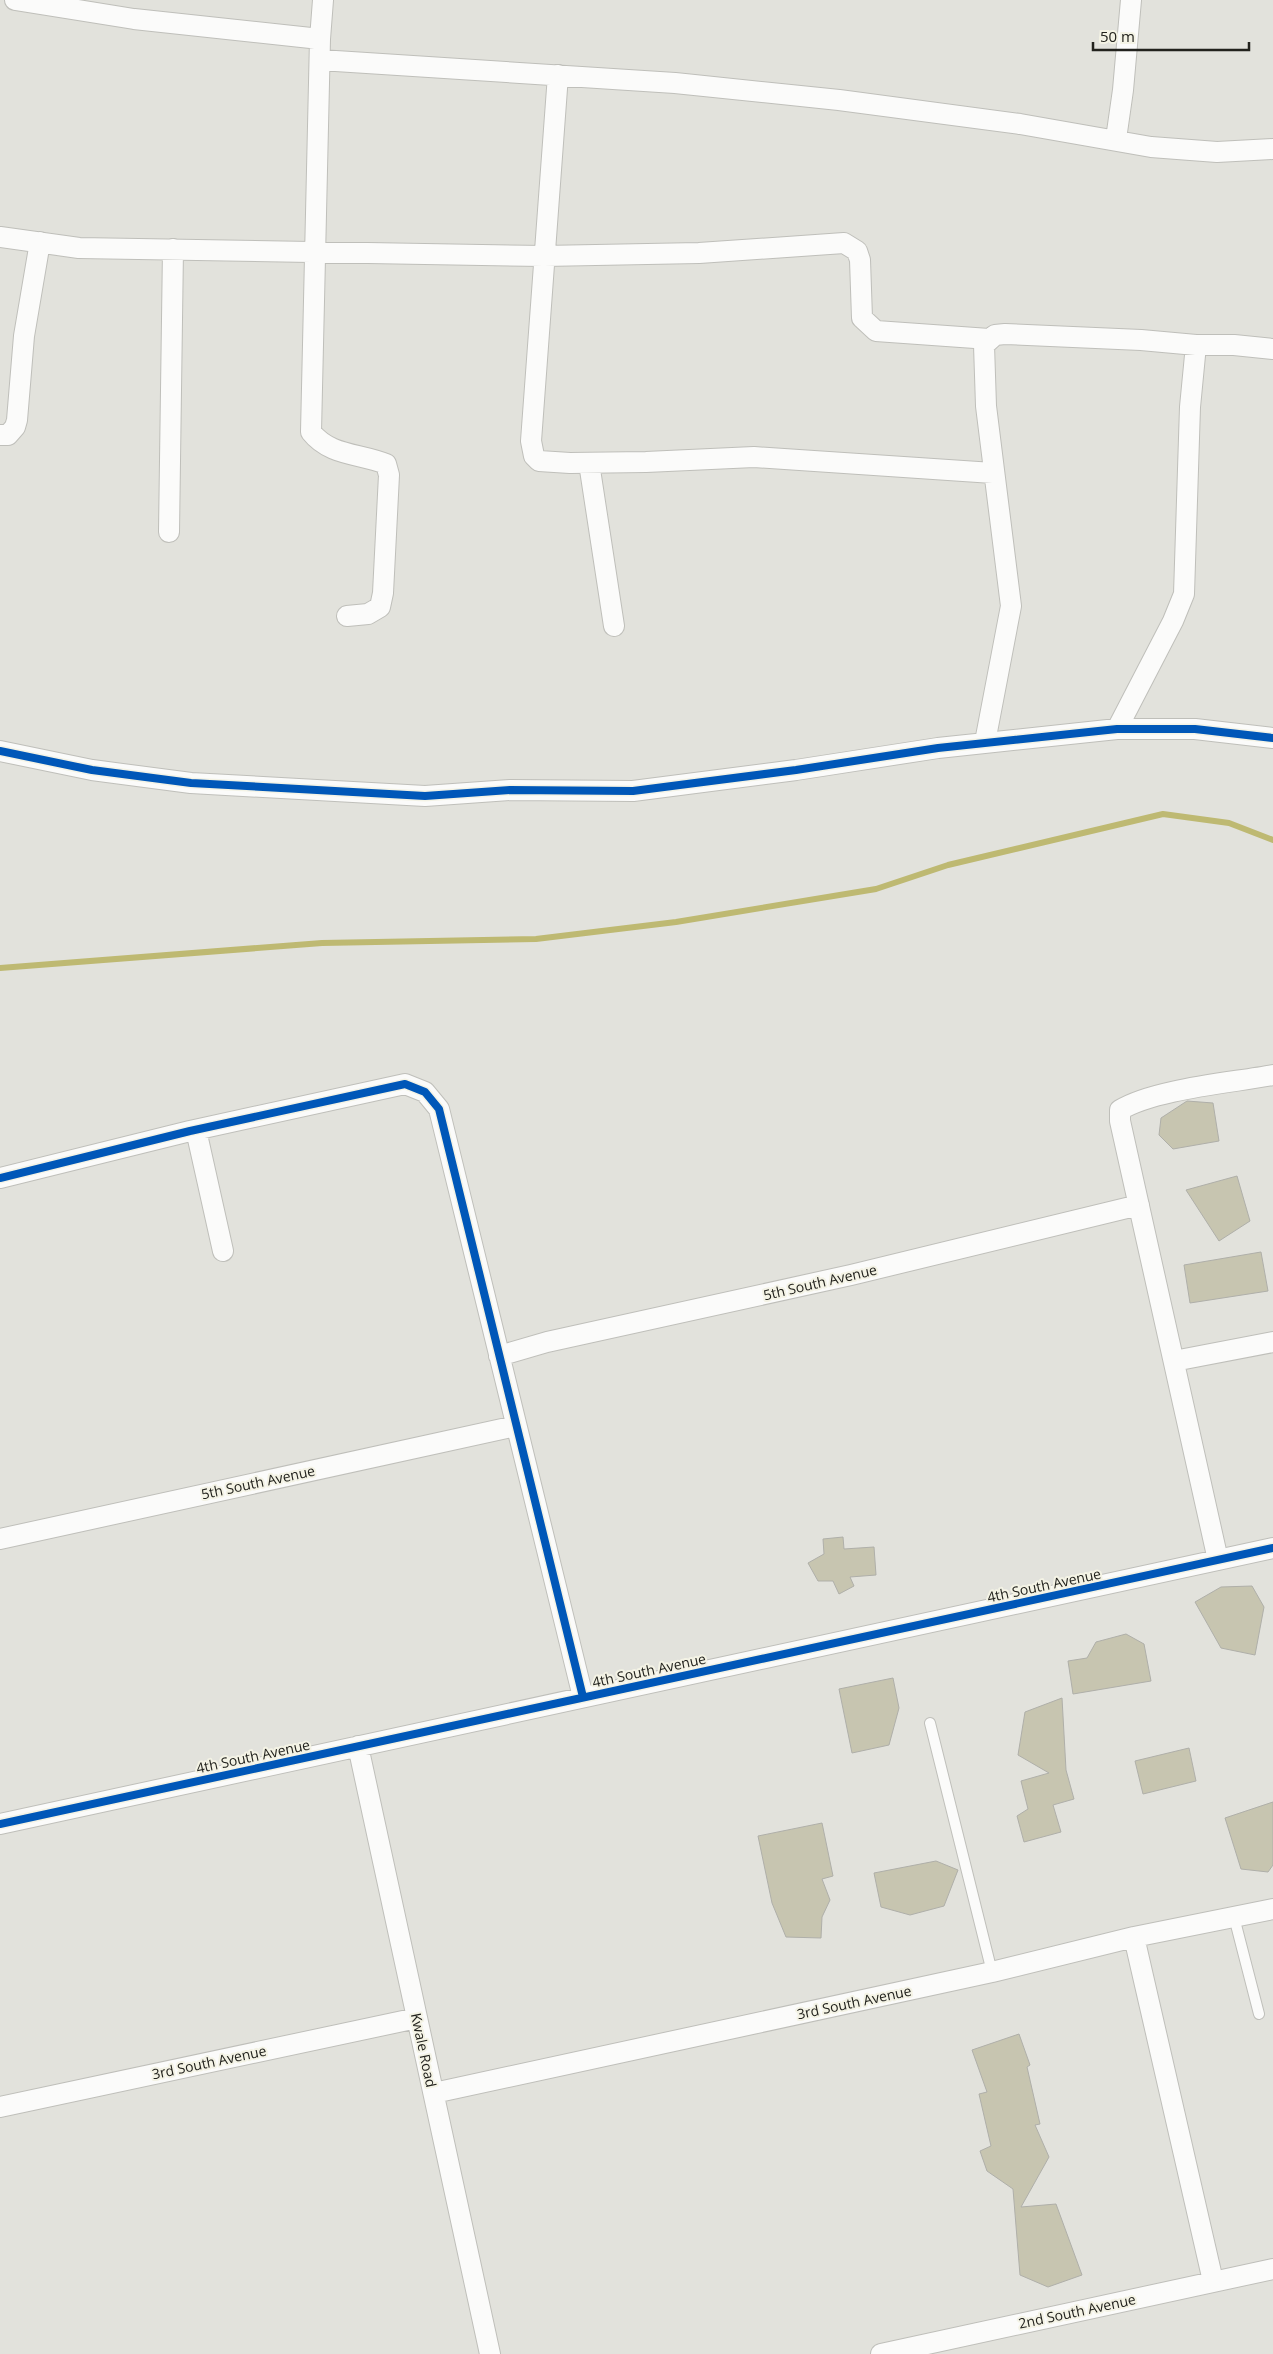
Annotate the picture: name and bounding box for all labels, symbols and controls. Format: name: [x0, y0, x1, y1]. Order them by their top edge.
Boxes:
scale bar: [1093, 20, 1249, 52]
text: 50 m: [1100, 26, 1135, 46]
street label: 5th South Avenue: [761, 1260, 879, 1304]
street label: 5th South Avenue: [199, 1461, 317, 1503]
street label: 4th South Avenue: [985, 1564, 1103, 1606]
street label: 4th South Avenue: [590, 1649, 708, 1691]
street label: 4th South Avenue: [194, 1735, 312, 1777]
street label: 3rd South Avenue: [795, 1981, 913, 2023]
street label: Kwale Road: [407, 2011, 441, 2089]
street label: 3rd South Avenue: [150, 2041, 268, 2083]
street label: 2nd South Avenue: [1017, 2289, 1138, 2333]

